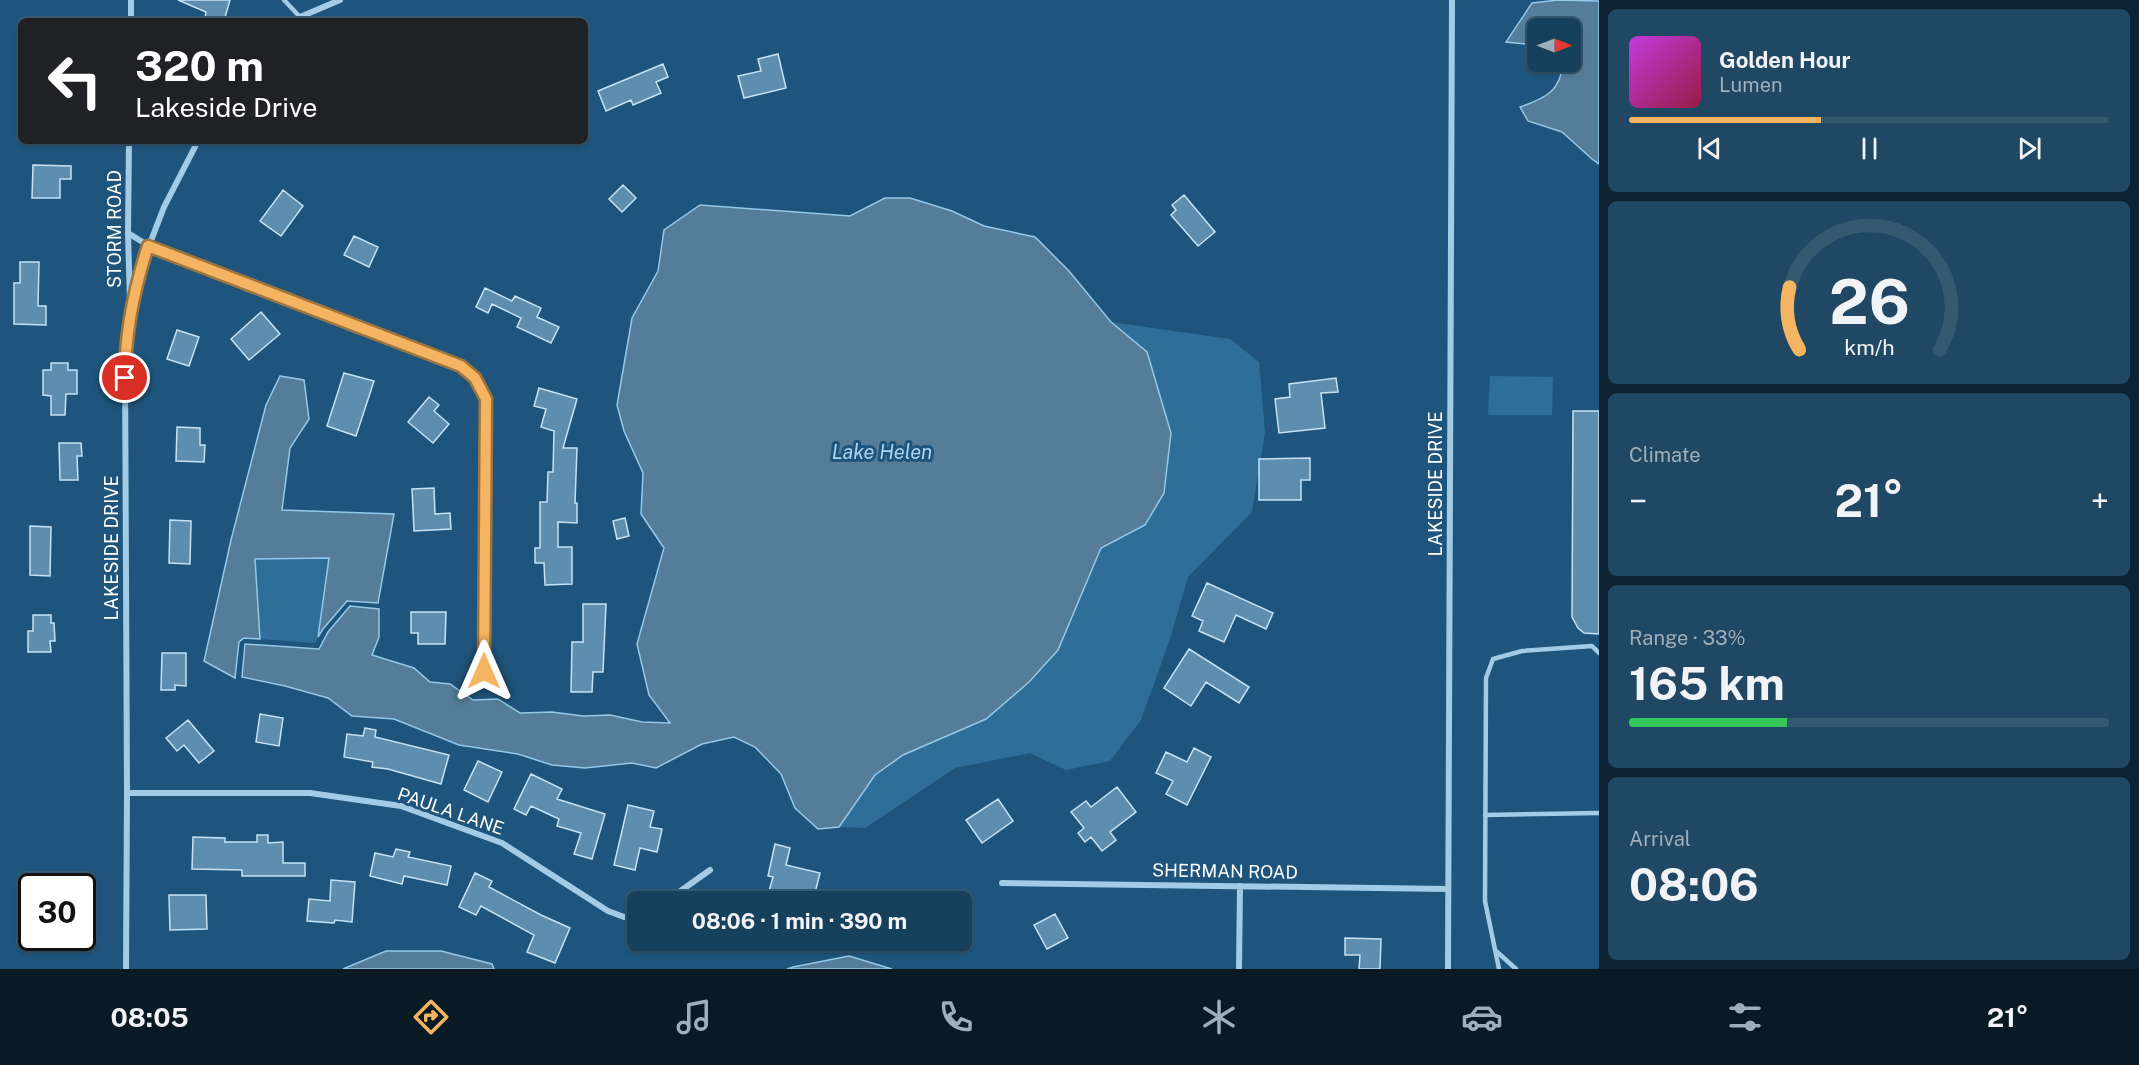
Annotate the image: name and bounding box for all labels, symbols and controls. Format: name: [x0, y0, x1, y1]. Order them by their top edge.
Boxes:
north arrow: [1527, 18, 1581, 72]
map controls: [1527, 18, 1581, 72]
text: 320 m: [135, 41, 264, 90]
icon: left: [36, 42, 114, 120]
text: Golden Hour: [1719, 47, 1850, 73]
text: Lumen: [1719, 73, 1783, 97]
text: Lakeside Drive: [135, 91, 318, 123]
icon: previous: [1693, 132, 1726, 165]
icon: pause: [1853, 132, 1886, 165]
icon: next: [2013, 132, 2046, 165]
street label: STORM ROAD: [104, 170, 125, 288]
text: 26: [1829, 265, 1909, 338]
text: km/h: [1844, 335, 1894, 360]
pin: [99, 352, 150, 403]
icon: arrive: [108, 361, 141, 394]
street label: LAKESIDE DRIVE: [1425, 411, 1446, 557]
water label: Lake Helen: [832, 440, 932, 464]
text: Climate: [1629, 443, 1701, 467]
text: 21°: [1834, 474, 1904, 527]
street label: LAKESIDE DRIVE: [101, 475, 122, 621]
text: −: [1629, 482, 1647, 520]
text: +: [2091, 482, 2109, 520]
text: Range · 33%: [1629, 626, 1746, 650]
position arrow: [452, 639, 516, 703]
text: 165 km: [1629, 657, 1785, 710]
street label: PAULA LANE: [395, 783, 507, 839]
text: Arrival: [1629, 827, 1691, 851]
text: 08:06: [1629, 858, 1759, 911]
street label: SHERMAN ROAD: [1152, 859, 1298, 883]
speed limit sign: 30: [18, 873, 96, 951]
text: 08:06 · 1 min · 390 m: [692, 908, 907, 934]
icon: directions: [410, 996, 452, 1038]
icon: music: [673, 996, 715, 1038]
icon: phone: [935, 996, 977, 1038]
icon: climate: [1198, 996, 1240, 1038]
icon: car: [1461, 996, 1503, 1038]
icon: filters: [1724, 996, 1766, 1038]
text: 08:05: [110, 1001, 189, 1033]
text: 21°: [1987, 1001, 2029, 1033]

